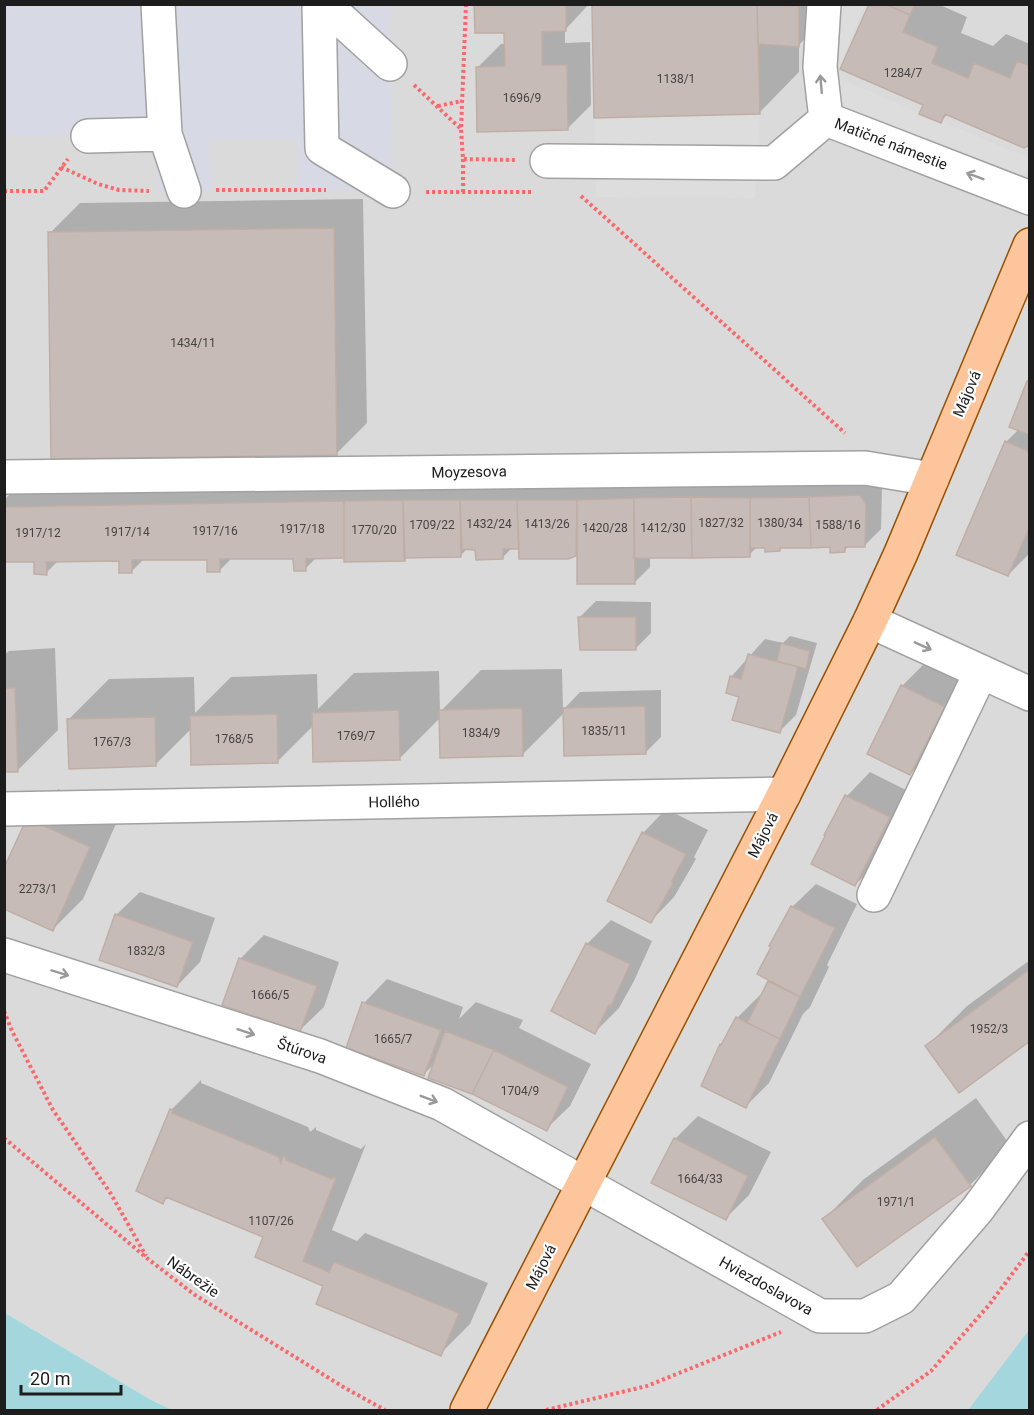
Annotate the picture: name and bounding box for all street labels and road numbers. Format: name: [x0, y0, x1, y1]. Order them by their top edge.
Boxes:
street label: Matičné námestie: [832, 114, 950, 174]
street label: Májová: [949, 368, 985, 420]
street label: Moyzesova: [431, 462, 507, 482]
street label: Hollého: [368, 793, 420, 811]
street label: Májová: [744, 809, 782, 861]
street label: Štúrova: [275, 1034, 329, 1068]
street label: Májová: [522, 1241, 560, 1293]
street label: Nábrežie: [164, 1253, 222, 1301]
street label: Hviezdoslavova: [716, 1253, 816, 1319]

